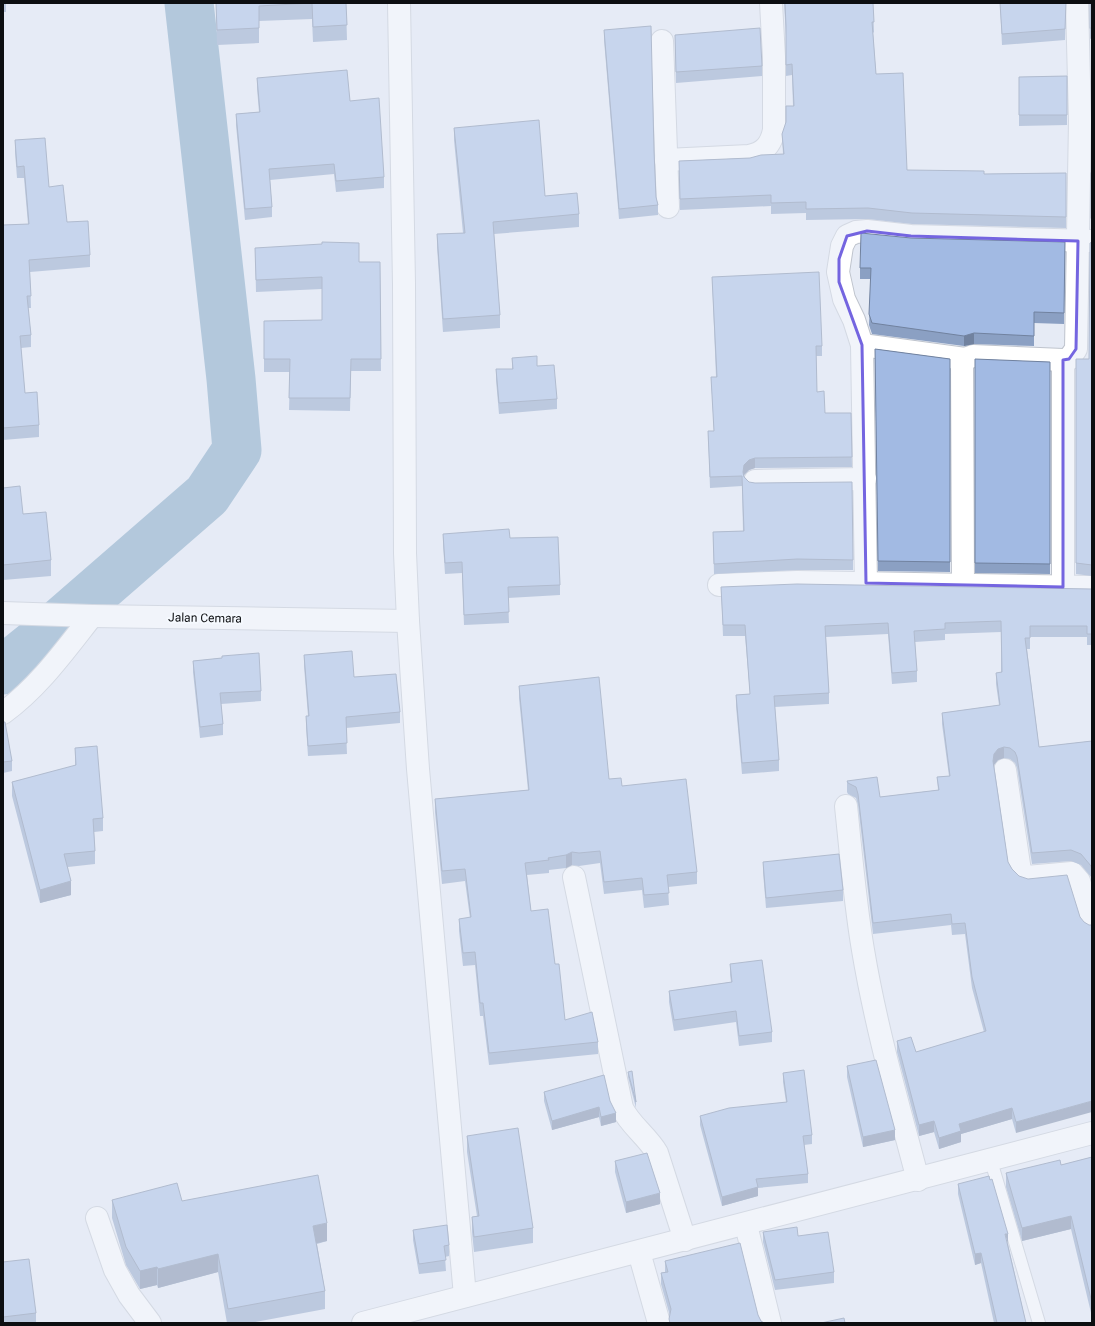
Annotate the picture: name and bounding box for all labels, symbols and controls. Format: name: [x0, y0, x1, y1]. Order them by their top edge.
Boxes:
street label: Jalan Cemara: [168, 610, 242, 626]

